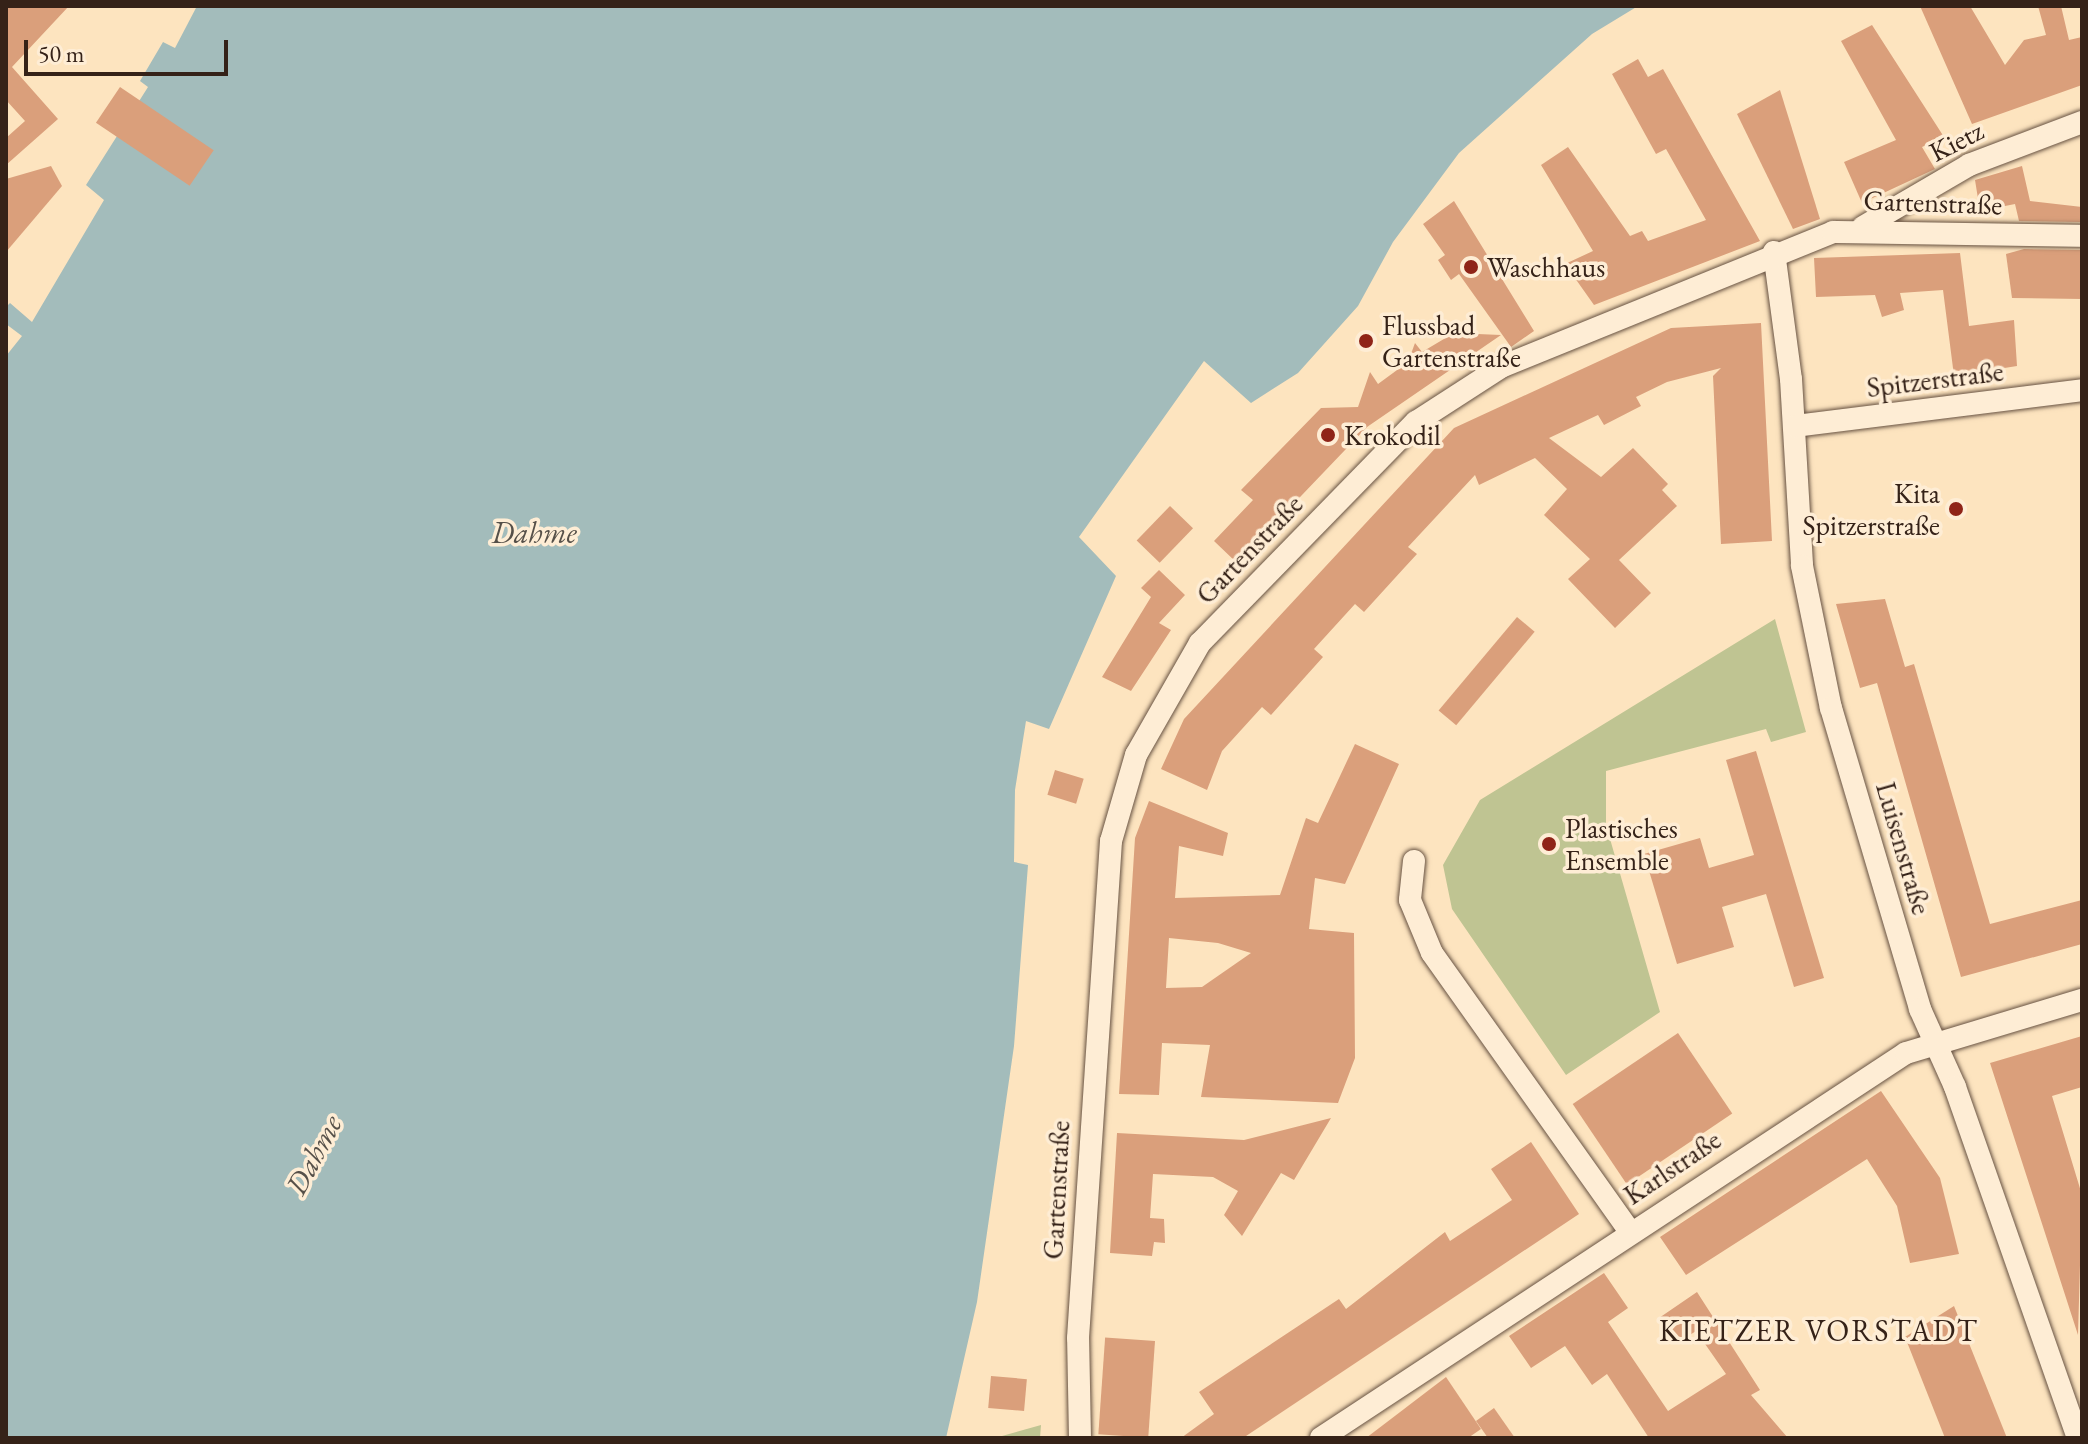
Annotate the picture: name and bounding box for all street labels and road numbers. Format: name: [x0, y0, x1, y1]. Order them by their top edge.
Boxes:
street label: Kietz: [1923, 113, 1989, 169]
street label: Gartenstraße: [1863, 183, 2003, 221]
street label: Spitzerstraße: [1865, 354, 2005, 404]
street label: Gartenstraße: [1189, 487, 1309, 611]
street label: Luisenstraße: [1869, 778, 1939, 918]
street label: Gartenstraße: [1036, 1120, 1076, 1260]
street label: Karlstraße: [1617, 1122, 1727, 1212]

